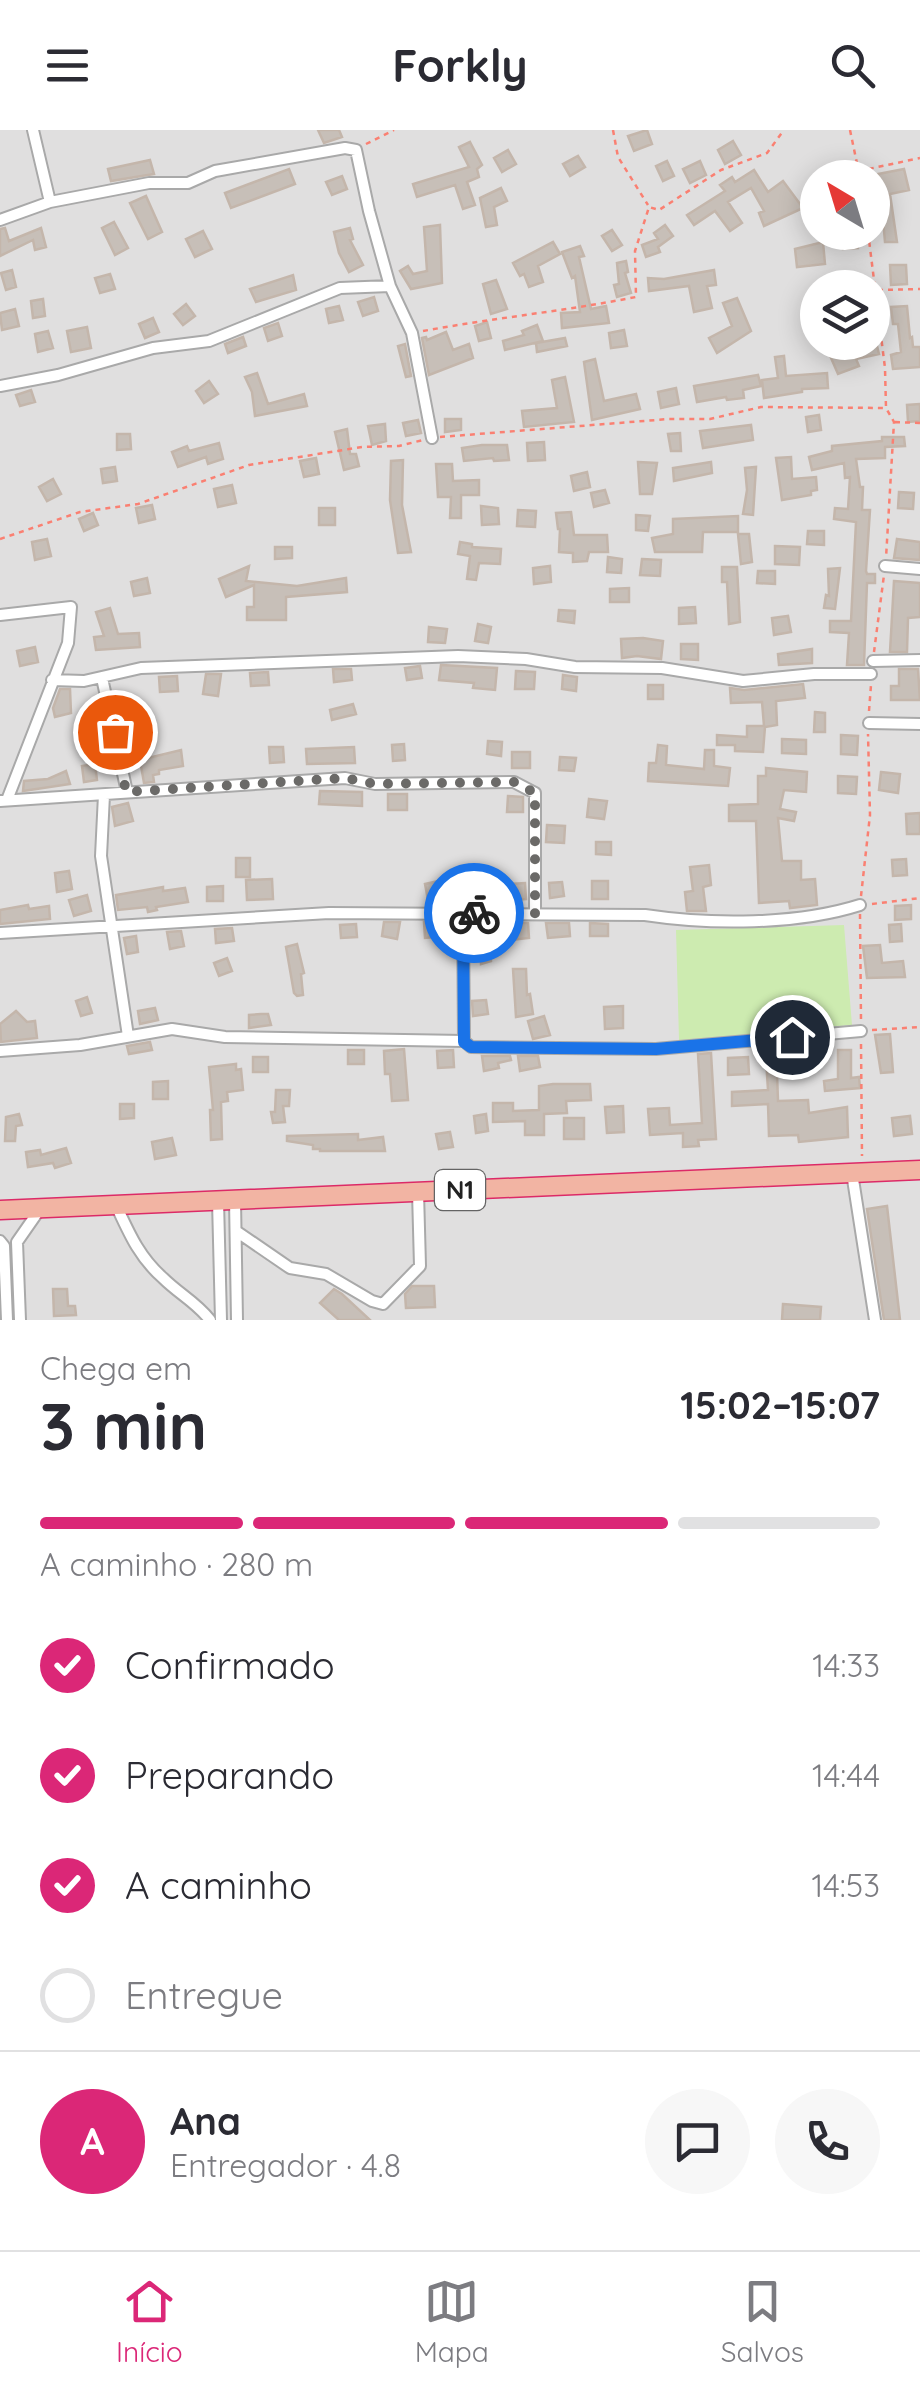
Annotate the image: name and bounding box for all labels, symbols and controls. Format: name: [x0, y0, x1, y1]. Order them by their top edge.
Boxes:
text: Forkly: [392, 37, 528, 93]
icon: menu: [40, 38, 95, 93]
icon: search: [825, 38, 880, 93]
north arrow: [800, 160, 890, 250]
map controls: [800, 160, 890, 360]
button: layers: [800, 270, 890, 360]
pin: [73, 690, 158, 775]
icon: bag: [88, 705, 143, 760]
courier: [424, 863, 524, 963]
icon: bike: [447, 886, 502, 941]
pin: [750, 995, 835, 1080]
icon: home: [765, 1010, 820, 1065]
road number: N1: [435, 1170, 485, 1210]
text: Chega em: [40, 1348, 192, 1388]
text: 15:02–15:07: [680, 1381, 880, 1429]
text: 3 min: [40, 1385, 207, 1466]
text: A caminho · 280 m: [40, 1544, 313, 1584]
icon: check: [40, 1638, 95, 1693]
text: Confirmado: [125, 1641, 335, 1689]
text: 14:33: [812, 1645, 880, 1685]
icon: check: [40, 1748, 95, 1803]
text: Preparando: [125, 1751, 334, 1799]
text: 14:44: [812, 1755, 880, 1795]
icon: check: [40, 1858, 95, 1913]
text: A caminho: [125, 1861, 312, 1909]
text: 14:53: [812, 1865, 880, 1905]
text: Entregue: [125, 1971, 283, 2019]
button: chat: [645, 2089, 750, 2194]
button: phone: [775, 2089, 880, 2194]
text: Ana: [170, 2097, 241, 2145]
text: A: [80, 2117, 105, 2165]
text: Entregador · 4.8: [170, 2145, 401, 2185]
tab: Início: [116, 2274, 183, 2369]
tab: Mapa: [415, 2274, 489, 2369]
tab: Salvos: [721, 2274, 804, 2369]

